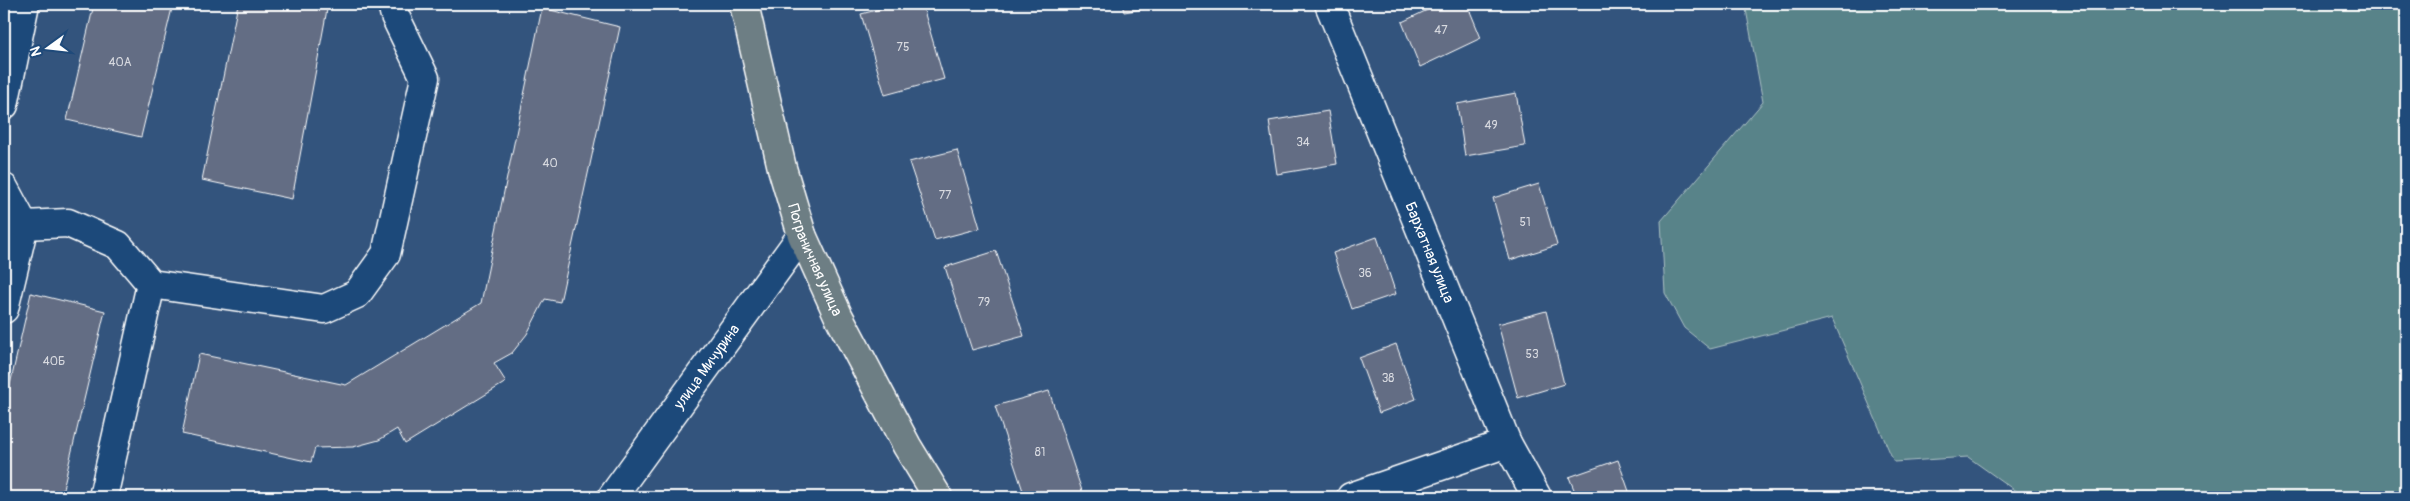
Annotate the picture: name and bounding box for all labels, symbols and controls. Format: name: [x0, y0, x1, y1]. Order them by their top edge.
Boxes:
north arrow: [22, 22, 72, 72]
house number: 47: [1434, 23, 1448, 38]
house number: 75: [897, 40, 909, 55]
text: N: [26, 44, 45, 58]
house number: 40А: [109, 55, 132, 70]
house number: 49: [1484, 118, 1498, 133]
house number: 34: [1296, 135, 1310, 150]
house number: 40: [542, 156, 558, 171]
house number: 77: [939, 188, 952, 203]
street label: Бархатная улица: [1401, 199, 1459, 306]
street label: Пограничная улица: [784, 201, 847, 319]
house number: 51: [1519, 215, 1531, 230]
house number: 36: [1358, 266, 1372, 281]
house number: 79: [978, 295, 990, 310]
street label: улица Мичурина: [669, 320, 744, 414]
house number: 53: [1525, 347, 1539, 362]
house number: 40Б: [43, 354, 65, 369]
house number: 38: [1382, 371, 1394, 386]
house number: 81: [1035, 445, 1045, 460]

